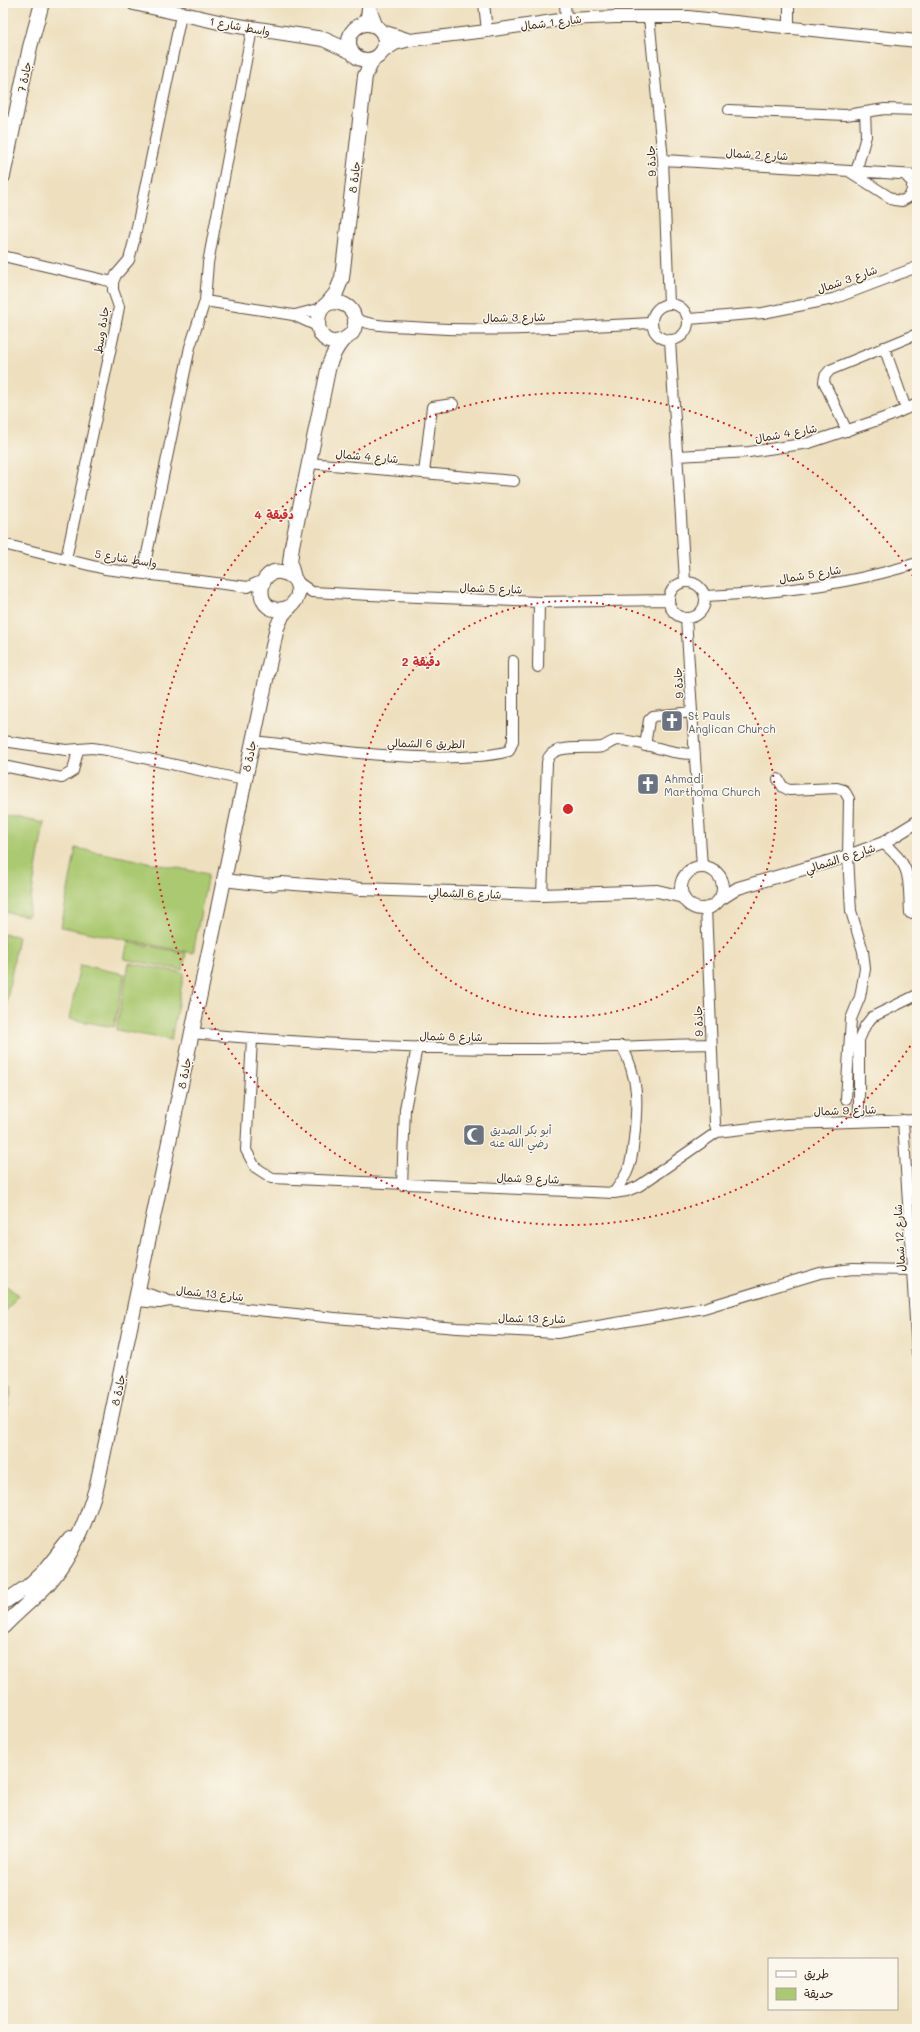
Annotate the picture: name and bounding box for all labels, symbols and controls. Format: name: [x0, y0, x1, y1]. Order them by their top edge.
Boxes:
street label: شارع 1 شمال: [520, 11, 583, 35]
street label: واسط شارع 1: [208, 13, 272, 41]
street label: جادة 7: [13, 60, 35, 94]
street label: جادة 9: [643, 145, 659, 177]
street label: شارع 2 شمال: [725, 145, 789, 165]
street label: جادة 8: [345, 160, 363, 194]
street label: شارع 3 شمال: [815, 262, 880, 298]
street label: جادة وسط: [90, 305, 112, 355]
street label: شارع 3 شمال: [482, 309, 546, 327]
street label: شارع 4 شمال: [754, 420, 819, 448]
street label: شارع 4 شمال: [335, 446, 399, 468]
text: 4 دقيقة: [254, 506, 294, 522]
street label: واسط شارع 5: [93, 546, 158, 572]
street label: شارع 5 شمال: [778, 562, 843, 588]
street label: شارع 5 شمال: [459, 579, 523, 599]
text: 2 دقيقة: [402, 653, 441, 669]
street label: جادة 9: [669, 667, 687, 699]
church icon: St Pauls Anglican Church: [659, 708, 685, 734]
place label: St Pauls Anglican Church: [688, 708, 775, 736]
street label: الطريق 6 الشمالي: [387, 735, 465, 755]
street label: جادة 8: [238, 739, 260, 773]
church icon: Ahmadi Marthoma Church: [635, 771, 661, 797]
place label: Ahmadi Marthoma Church: [664, 771, 760, 799]
centre of rings: [561, 802, 575, 816]
street label: شارع 6 الشمالي: [803, 840, 878, 880]
street label: شارع 6 الشمالي: [428, 884, 502, 906]
street label: جادة 9: [690, 1005, 706, 1037]
street label: شارع 8 شمال: [419, 1028, 483, 1046]
street label: جادة 8: [174, 1056, 194, 1090]
street label: شارع 9 شمال: [813, 1101, 877, 1121]
mosque icon: أبو بكر الصديق رضي الله عنه: [461, 1122, 487, 1148]
place label: أبو بكر الصديق رضي الله عنه: [490, 1122, 552, 1154]
street label: شارع 9 شمال: [496, 1169, 560, 1189]
street label: شارع 12 شمال: [890, 1204, 910, 1272]
street label: شارع 13 شمال: [175, 1282, 244, 1306]
street label: شارع 13 شمال: [498, 1310, 566, 1328]
street label: جادة 8: [107, 1373, 129, 1407]
legend: [768, 1958, 898, 2010]
text: طريق: [804, 1965, 829, 1981]
text: حديقة: [804, 1985, 833, 2001]

